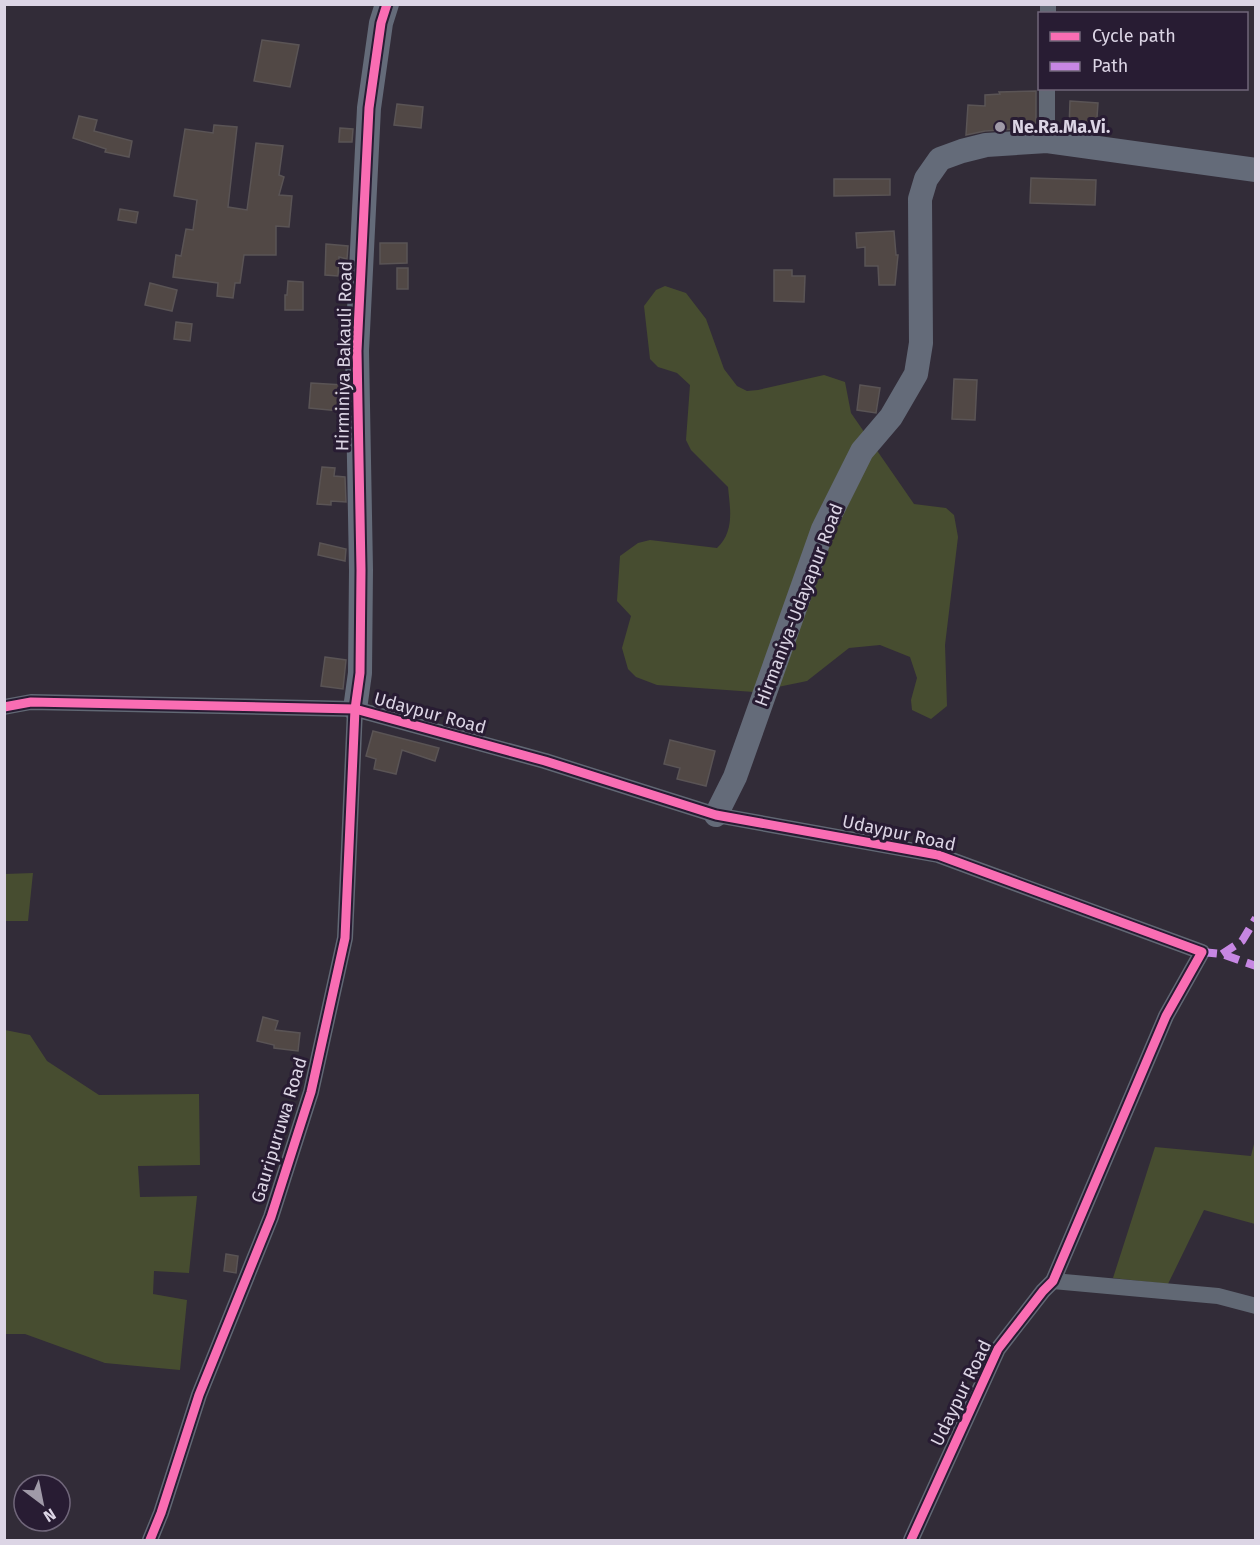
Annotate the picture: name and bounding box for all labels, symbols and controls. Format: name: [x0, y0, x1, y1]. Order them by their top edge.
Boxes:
legend: [1038, 12, 1248, 90]
text: Cycle path: [1092, 25, 1176, 47]
text: Path: [1092, 55, 1128, 77]
place label: Ne.Ra.Ma.Vi.: [1012, 116, 1110, 138]
marker: Ne.Ra.Ma.Vi.: [993, 120, 1007, 134]
street label: Hirminiya Bakauli Road: [331, 261, 357, 451]
street label: Hirmaniya-Udayapur Road: [750, 500, 848, 710]
street label: Udaypur Road: [371, 687, 489, 739]
street label: Udaypur Road: [840, 810, 958, 856]
street label: Gauripuruwa Road: [246, 1055, 312, 1205]
street label: Udaypur Road: [926, 1336, 996, 1450]
north arrow: [12, 1473, 72, 1533]
text: N: [40, 1504, 59, 1526]

